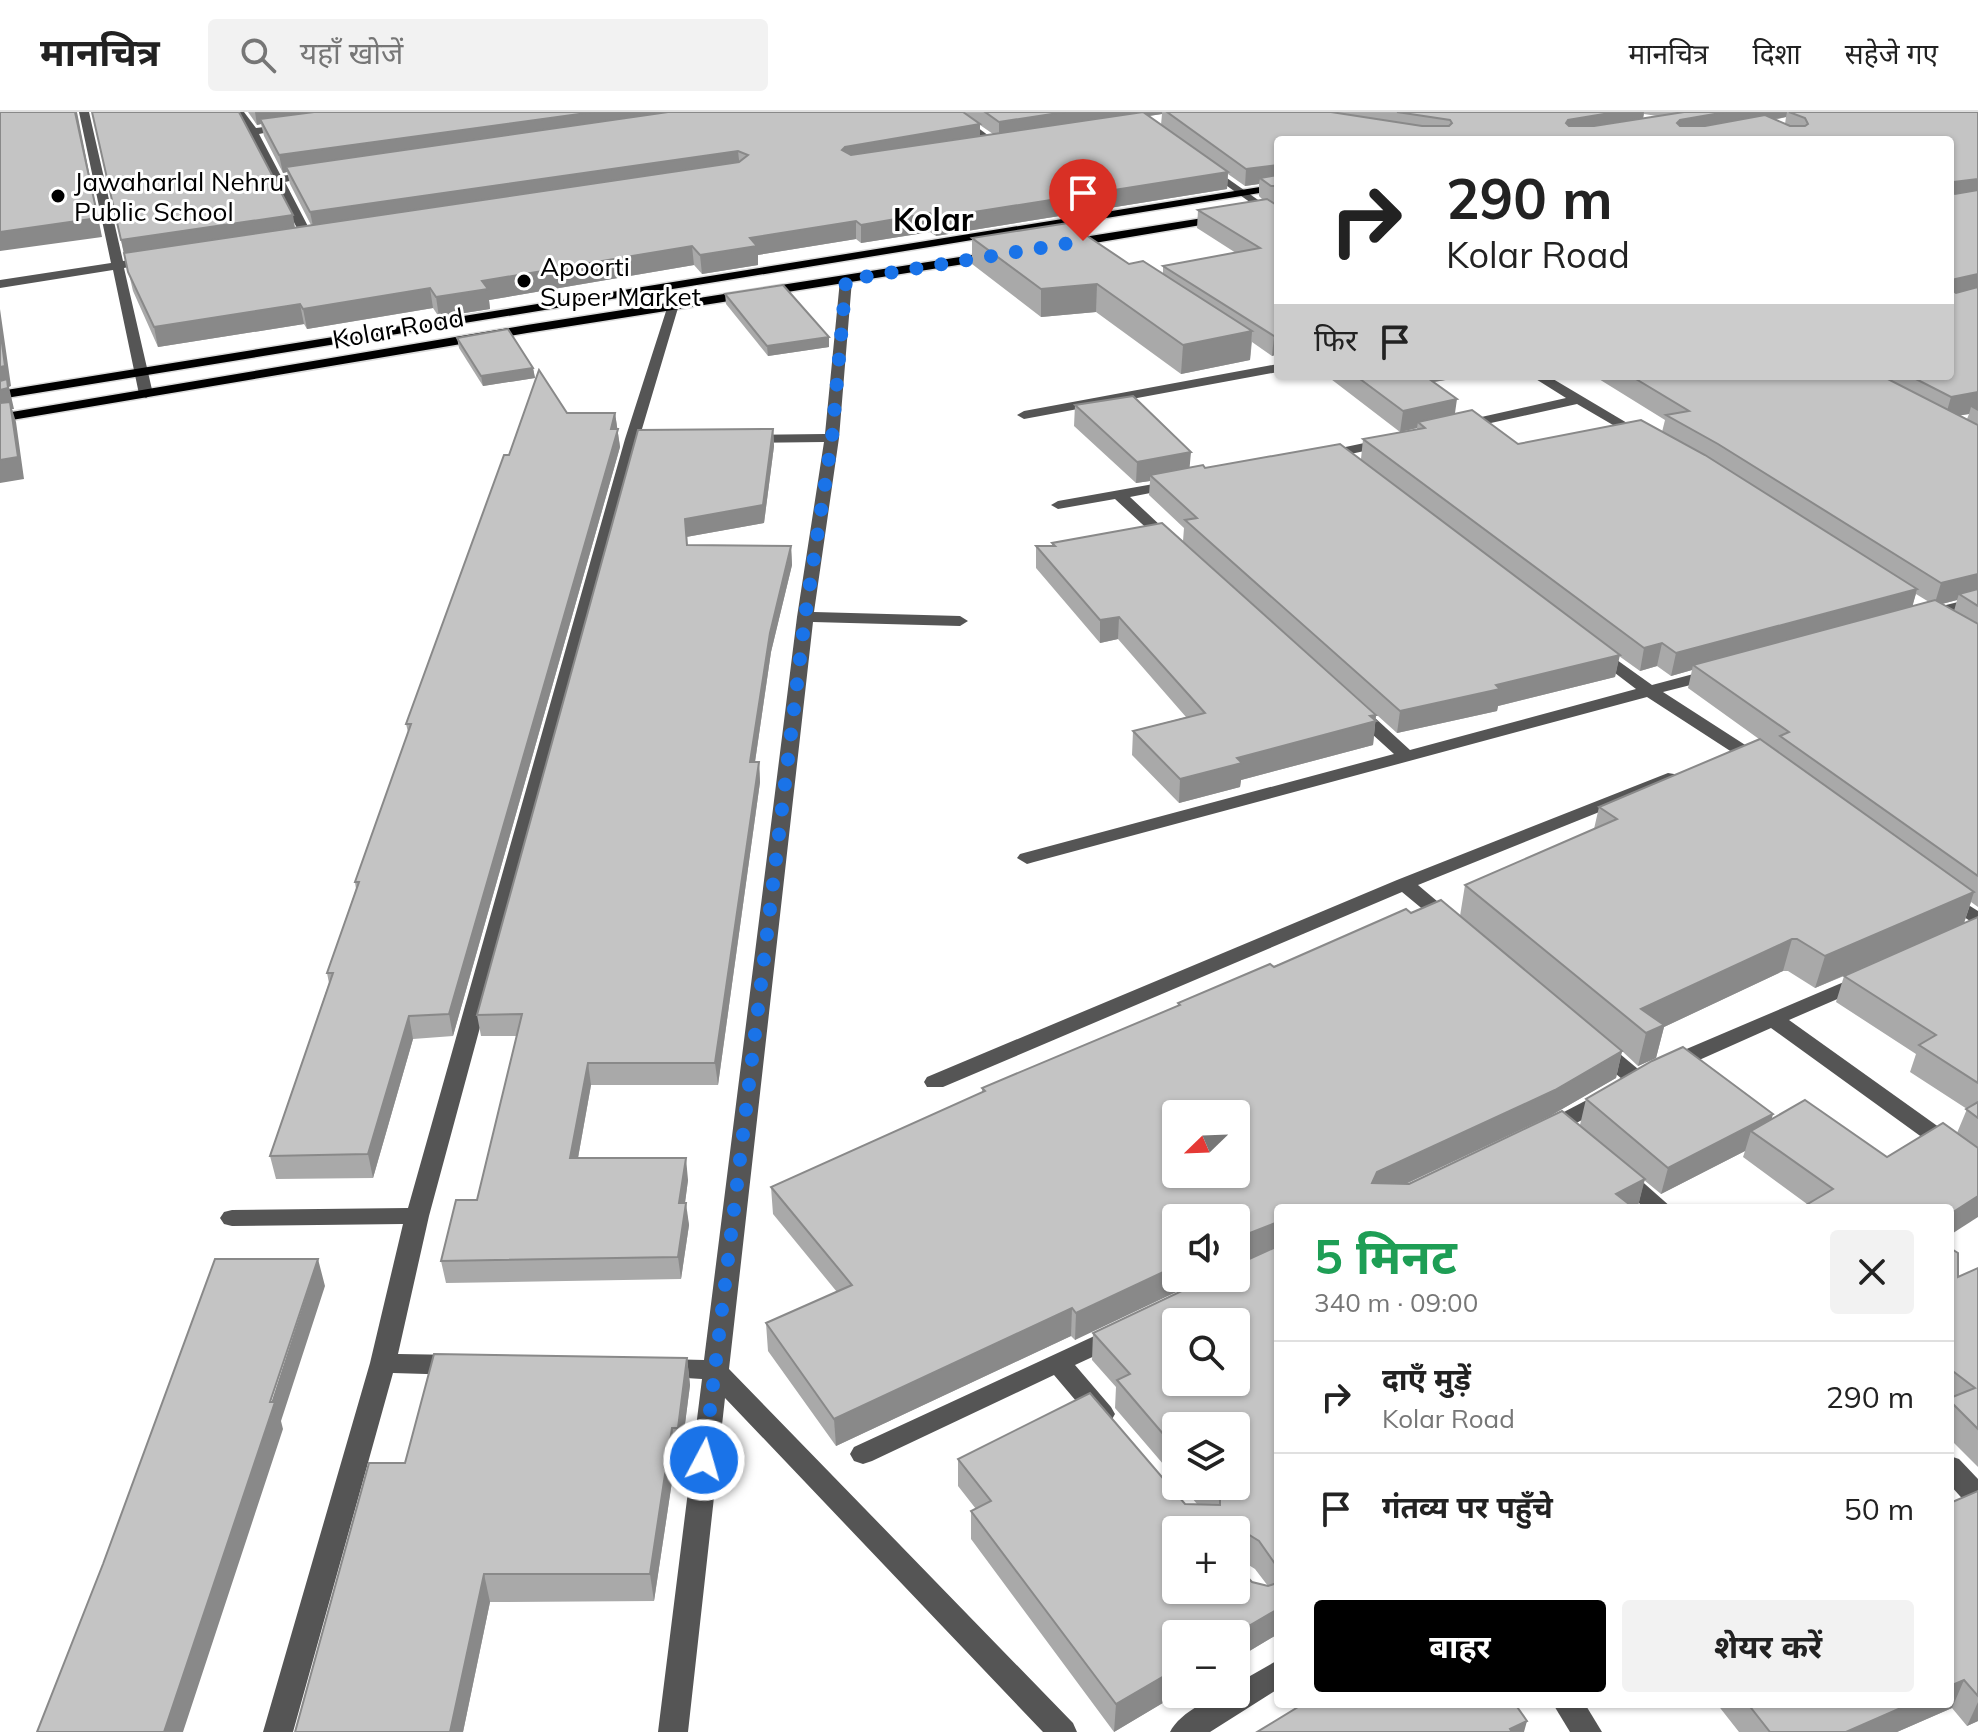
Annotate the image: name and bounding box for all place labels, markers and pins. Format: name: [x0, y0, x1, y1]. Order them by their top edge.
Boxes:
pin: [1049, 159, 1117, 241]
place label: Jawaharlal Nehru Public School: [74, 165, 284, 228]
marker: Jawaharlal Nehru Public School: [49, 187, 67, 205]
place label: Apoorti Super Market: [540, 250, 701, 313]
marker: Apoorti Super Market: [515, 272, 533, 290]

